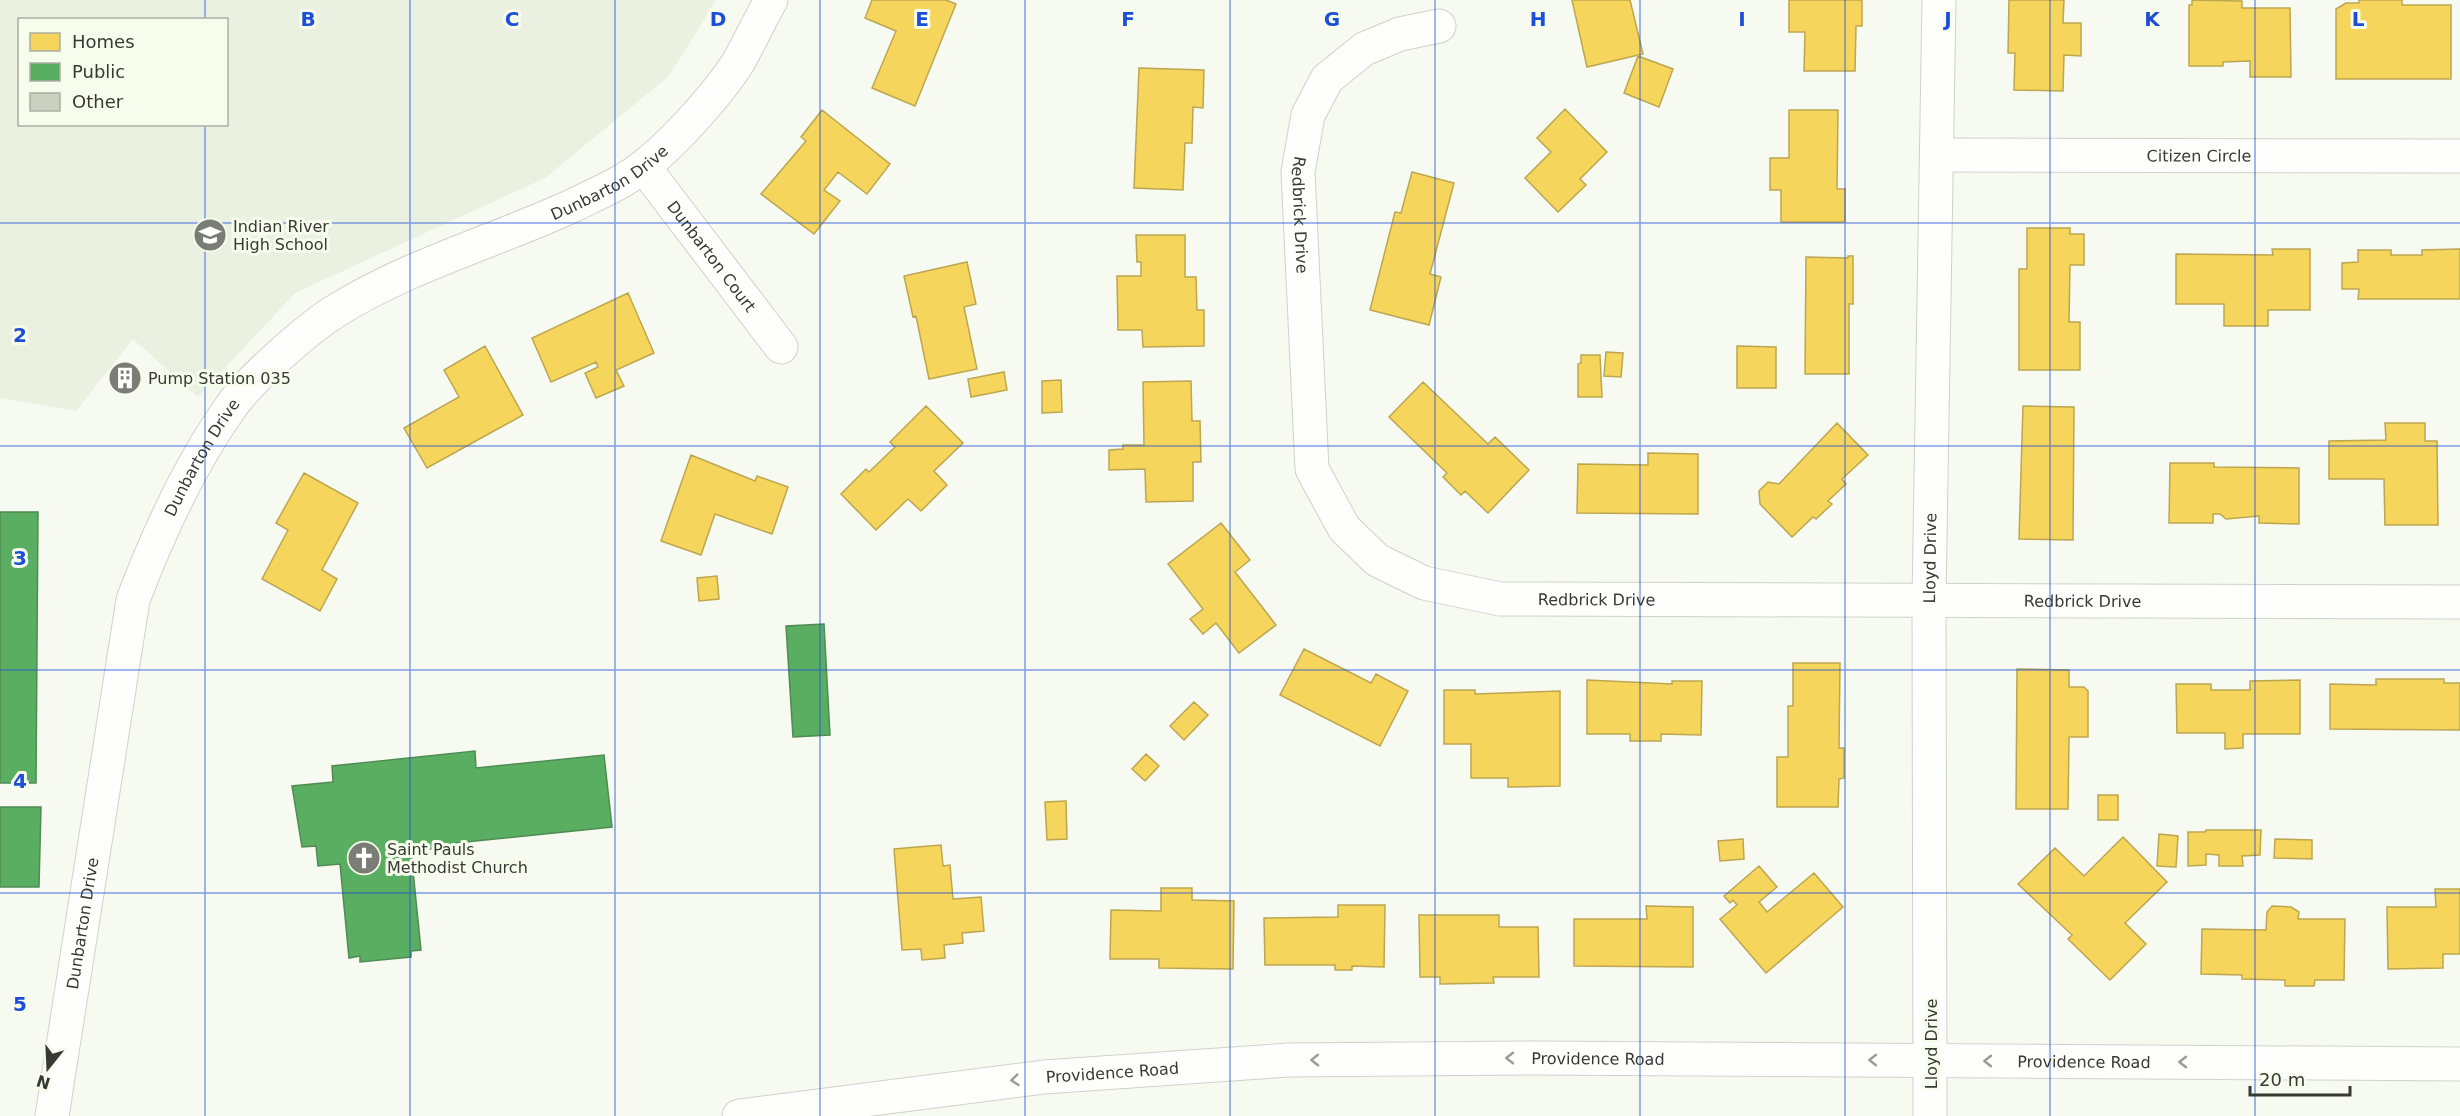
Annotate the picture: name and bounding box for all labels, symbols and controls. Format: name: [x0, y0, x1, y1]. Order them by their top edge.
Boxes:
text: B: [300, 7, 316, 31]
text: C: [505, 7, 519, 31]
text: D: [710, 7, 726, 31]
text: E: [915, 7, 929, 31]
text: F: [1121, 7, 1135, 31]
text: G: [1324, 7, 1340, 31]
text: H: [1530, 7, 1546, 31]
text: I: [1738, 7, 1746, 31]
text: J: [1942, 7, 1952, 31]
text: K: [2144, 7, 2161, 31]
text: L: [2352, 7, 2365, 31]
legend: [18, 18, 228, 126]
text: Homes: [72, 31, 135, 52]
text: Public: [72, 61, 125, 82]
text: Other: [72, 91, 124, 112]
street label: Dunbarton Drive: [548, 141, 672, 224]
street label: Citizen Circle: [2147, 146, 2251, 165]
street label: Redbrick Drive: [1288, 155, 1312, 274]
street label: Dunbarton Court: [664, 197, 760, 315]
school or university icon: Indian River High School: [192, 217, 228, 253]
place label: Indian River High School: [233, 217, 329, 254]
text: 2: [13, 323, 27, 347]
building icon: Pump Station 035: [107, 360, 143, 396]
place label: Pump Station 035: [148, 369, 291, 388]
street label: Dunbarton Drive: [160, 395, 243, 519]
street label: Lloyd Drive: [1919, 513, 1940, 603]
text: 3: [13, 546, 27, 570]
street label: Redbrick Drive: [1538, 590, 1655, 609]
street label: Redbrick Drive: [2024, 591, 2141, 611]
text: 4: [13, 769, 27, 793]
church icon: Saint Pauls Methodist Church: [346, 840, 382, 876]
place label: Saint Pauls Methodist Church: [387, 840, 528, 877]
street label: Dunbarton Drive: [63, 856, 102, 991]
text: 5: [13, 992, 27, 1016]
street label: Lloyd Drive: [1922, 999, 1941, 1089]
north arrow: [18, 1038, 78, 1098]
street label: Providence Road: [1531, 1048, 1665, 1068]
one-way arrow: [1505, 1052, 1514, 1064]
street label: Providence Road: [2017, 1052, 2151, 1071]
one-way arrow: [1310, 1054, 1319, 1066]
one-way arrow: [1868, 1054, 1877, 1066]
one-way arrow: [1983, 1055, 1992, 1067]
one-way arrow: [2178, 1056, 2187, 1068]
street label: Providence Road: [1045, 1058, 1180, 1086]
scale bar: [2250, 1059, 2350, 1097]
text: 20 m: [2259, 1069, 2305, 1090]
text: N: [34, 1071, 53, 1093]
one-way arrow: [1011, 1073, 1020, 1086]

